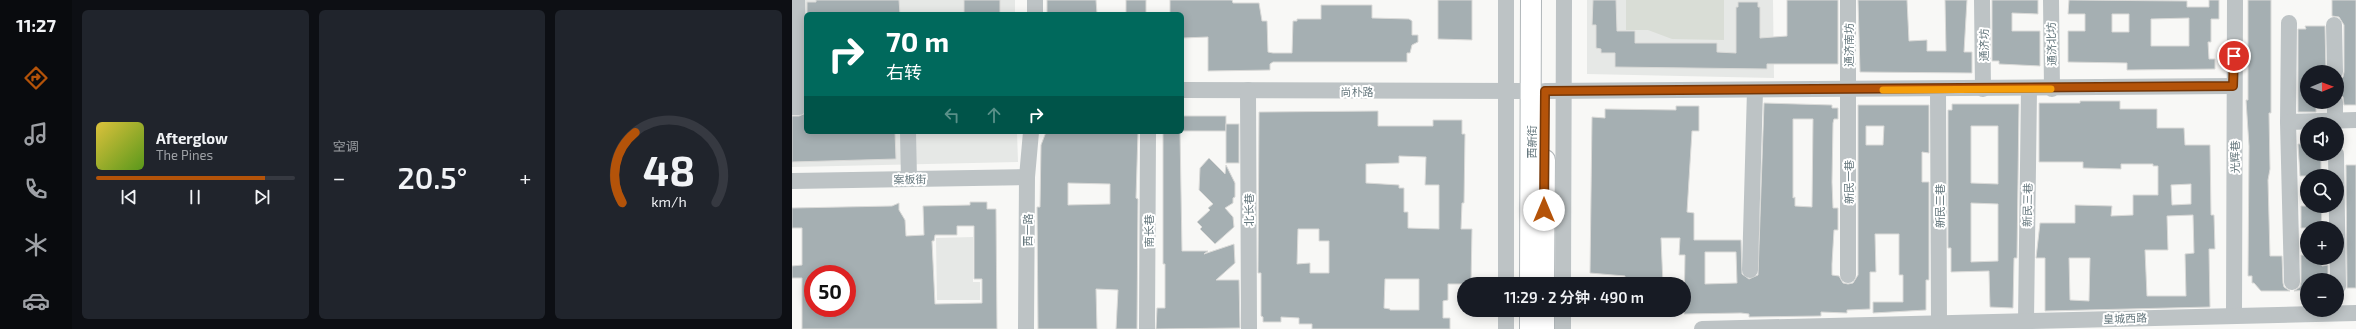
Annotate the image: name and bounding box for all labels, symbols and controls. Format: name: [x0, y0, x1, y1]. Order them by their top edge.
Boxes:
text: 11:27: [16, 14, 56, 36]
street label: 通济北坊: [2044, 22, 2058, 66]
street label: 通济南坊: [1842, 23, 1855, 67]
text: 70 m: [886, 24, 949, 58]
icon: right: [820, 28, 872, 80]
street label: 通济坊: [1977, 29, 1990, 62]
pin: [2217, 39, 2251, 73]
icon: arrive: [2223, 45, 2245, 67]
text: 右转: [886, 61, 922, 83]
icon: directions: [22, 64, 50, 92]
north arrow: [2300, 65, 2344, 109]
map controls: [2300, 65, 2344, 317]
street label: 尚朴路: [1341, 85, 1374, 98]
icon: left: [941, 104, 963, 126]
icon: ahead: [983, 104, 1005, 126]
icon: right: [1025, 104, 1047, 126]
button: sound: [2300, 117, 2344, 161]
icon: music: [22, 120, 50, 148]
street label: 西新街: [1525, 126, 1538, 159]
text: Afterglow: [156, 129, 228, 147]
text: 空调: [333, 138, 359, 154]
street label: 光辉巷: [2228, 141, 2241, 174]
text: 48: [642, 143, 695, 193]
text: The Pines: [156, 147, 213, 163]
text: 20.5°: [397, 159, 467, 195]
street label: 新民一巷: [1842, 160, 1855, 204]
text: −: [333, 164, 346, 190]
text: +: [519, 164, 531, 190]
button: search: [2300, 169, 2344, 213]
street label: 案板街: [893, 172, 927, 186]
icon: phone: [22, 175, 50, 203]
street label: 新民三巷: [2020, 183, 2034, 227]
street label: 新民二巷: [1933, 184, 1946, 228]
icon: previous: [118, 186, 140, 208]
icon: pause: [184, 186, 206, 208]
icon: next: [251, 186, 273, 208]
position arrow: [1523, 189, 1565, 231]
text: km/h: [651, 192, 686, 209]
street label: 北长巷: [1242, 194, 1255, 227]
street label: 西一路: [1021, 214, 1034, 247]
street label: 南长巷: [1142, 215, 1155, 248]
button: +: [2300, 221, 2344, 265]
icon: climate: [22, 231, 50, 259]
speed limit sign: 50: [804, 265, 856, 317]
button: −: [2300, 273, 2344, 317]
icon: car: [22, 287, 50, 315]
text: 11:29 · 2 分钟 · 490 m: [1504, 288, 1644, 306]
street label: 皇城西路: [2103, 311, 2147, 325]

